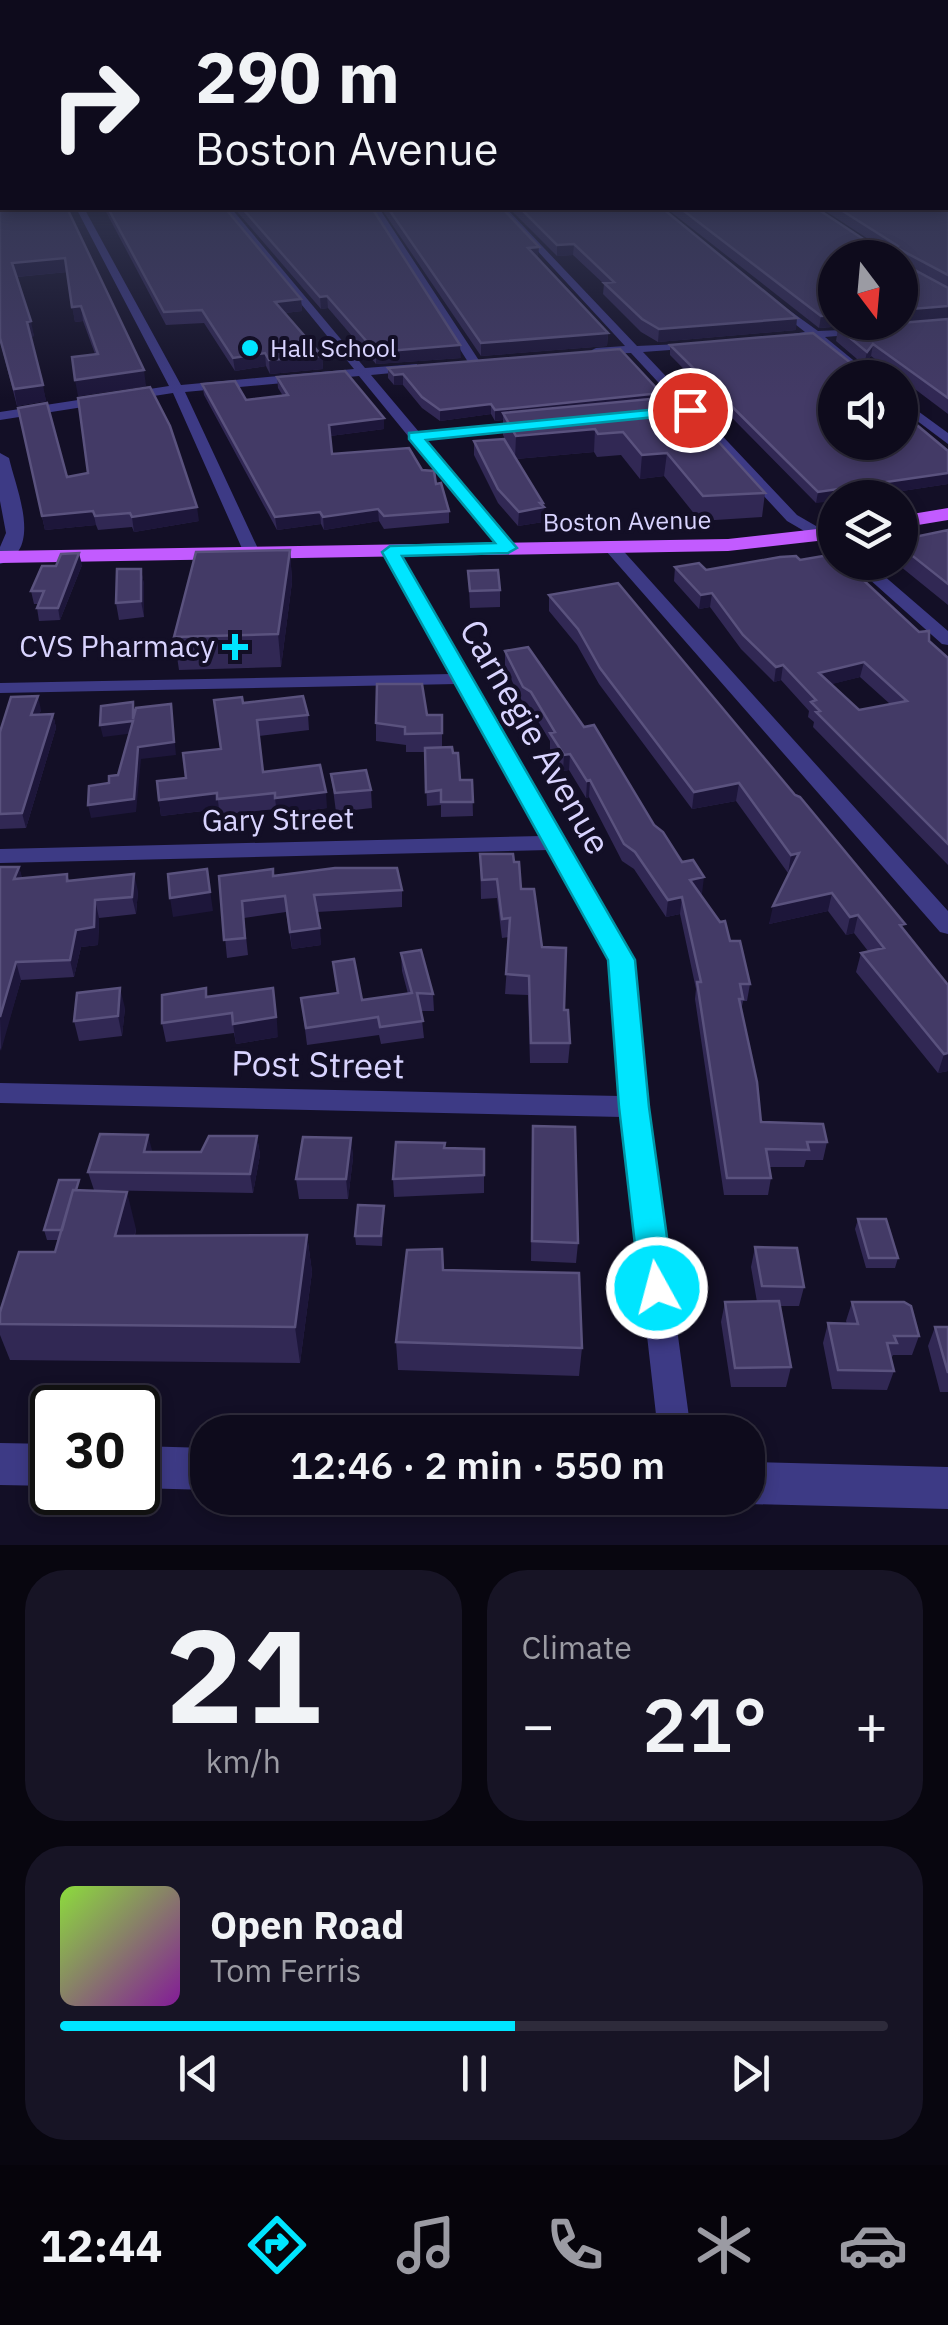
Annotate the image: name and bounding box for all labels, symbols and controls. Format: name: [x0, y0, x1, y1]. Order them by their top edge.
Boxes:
text: 290 m: [195, 31, 400, 122]
icon: right: [30, 40, 160, 170]
text: Boston Avenue: [195, 119, 498, 177]
north arrow: [818, 240, 918, 340]
map controls: [818, 240, 918, 580]
place label: Hall School: [270, 331, 397, 364]
marker: Hall School: [239, 337, 261, 359]
button: sound: [818, 360, 918, 460]
pin: [648, 368, 733, 453]
icon: arrive: [663, 383, 718, 438]
button: layers: [818, 480, 918, 580]
street label: Boston Avenue: [542, 503, 712, 538]
street label: Carnegie Avenue: [450, 611, 622, 862]
place label: CVS Pharmacy: [19, 626, 215, 665]
marker: CVS Pharmacy: [224, 636, 246, 658]
street label: Gary Street: [201, 798, 355, 839]
street label: Post Street: [231, 1039, 405, 1089]
position arrow: [605, 1236, 709, 1340]
speed limit sign: 30: [30, 1385, 160, 1515]
text: 12:46 · 2 min · 550 m: [290, 1440, 665, 1489]
text: 21: [165, 1590, 321, 1759]
text: Climate: [522, 1626, 632, 1668]
text: 21°: [642, 1675, 767, 1773]
text: −: [522, 1689, 555, 1760]
text: +: [855, 1689, 888, 1760]
text: km/h: [206, 1740, 281, 1782]
text: Open Road: [210, 1900, 404, 1949]
text: Tom Ferris: [210, 1949, 361, 1991]
icon: previous: [171, 2046, 226, 2101]
icon: pause: [447, 2046, 502, 2101]
icon: next: [723, 2046, 778, 2101]
icon: directions: [242, 2210, 312, 2280]
icon: music: [391, 2210, 461, 2280]
icon: phone: [540, 2210, 610, 2280]
icon: climate: [689, 2210, 759, 2280]
icon: car: [838, 2210, 908, 2280]
text: 12:44: [40, 2216, 162, 2274]

